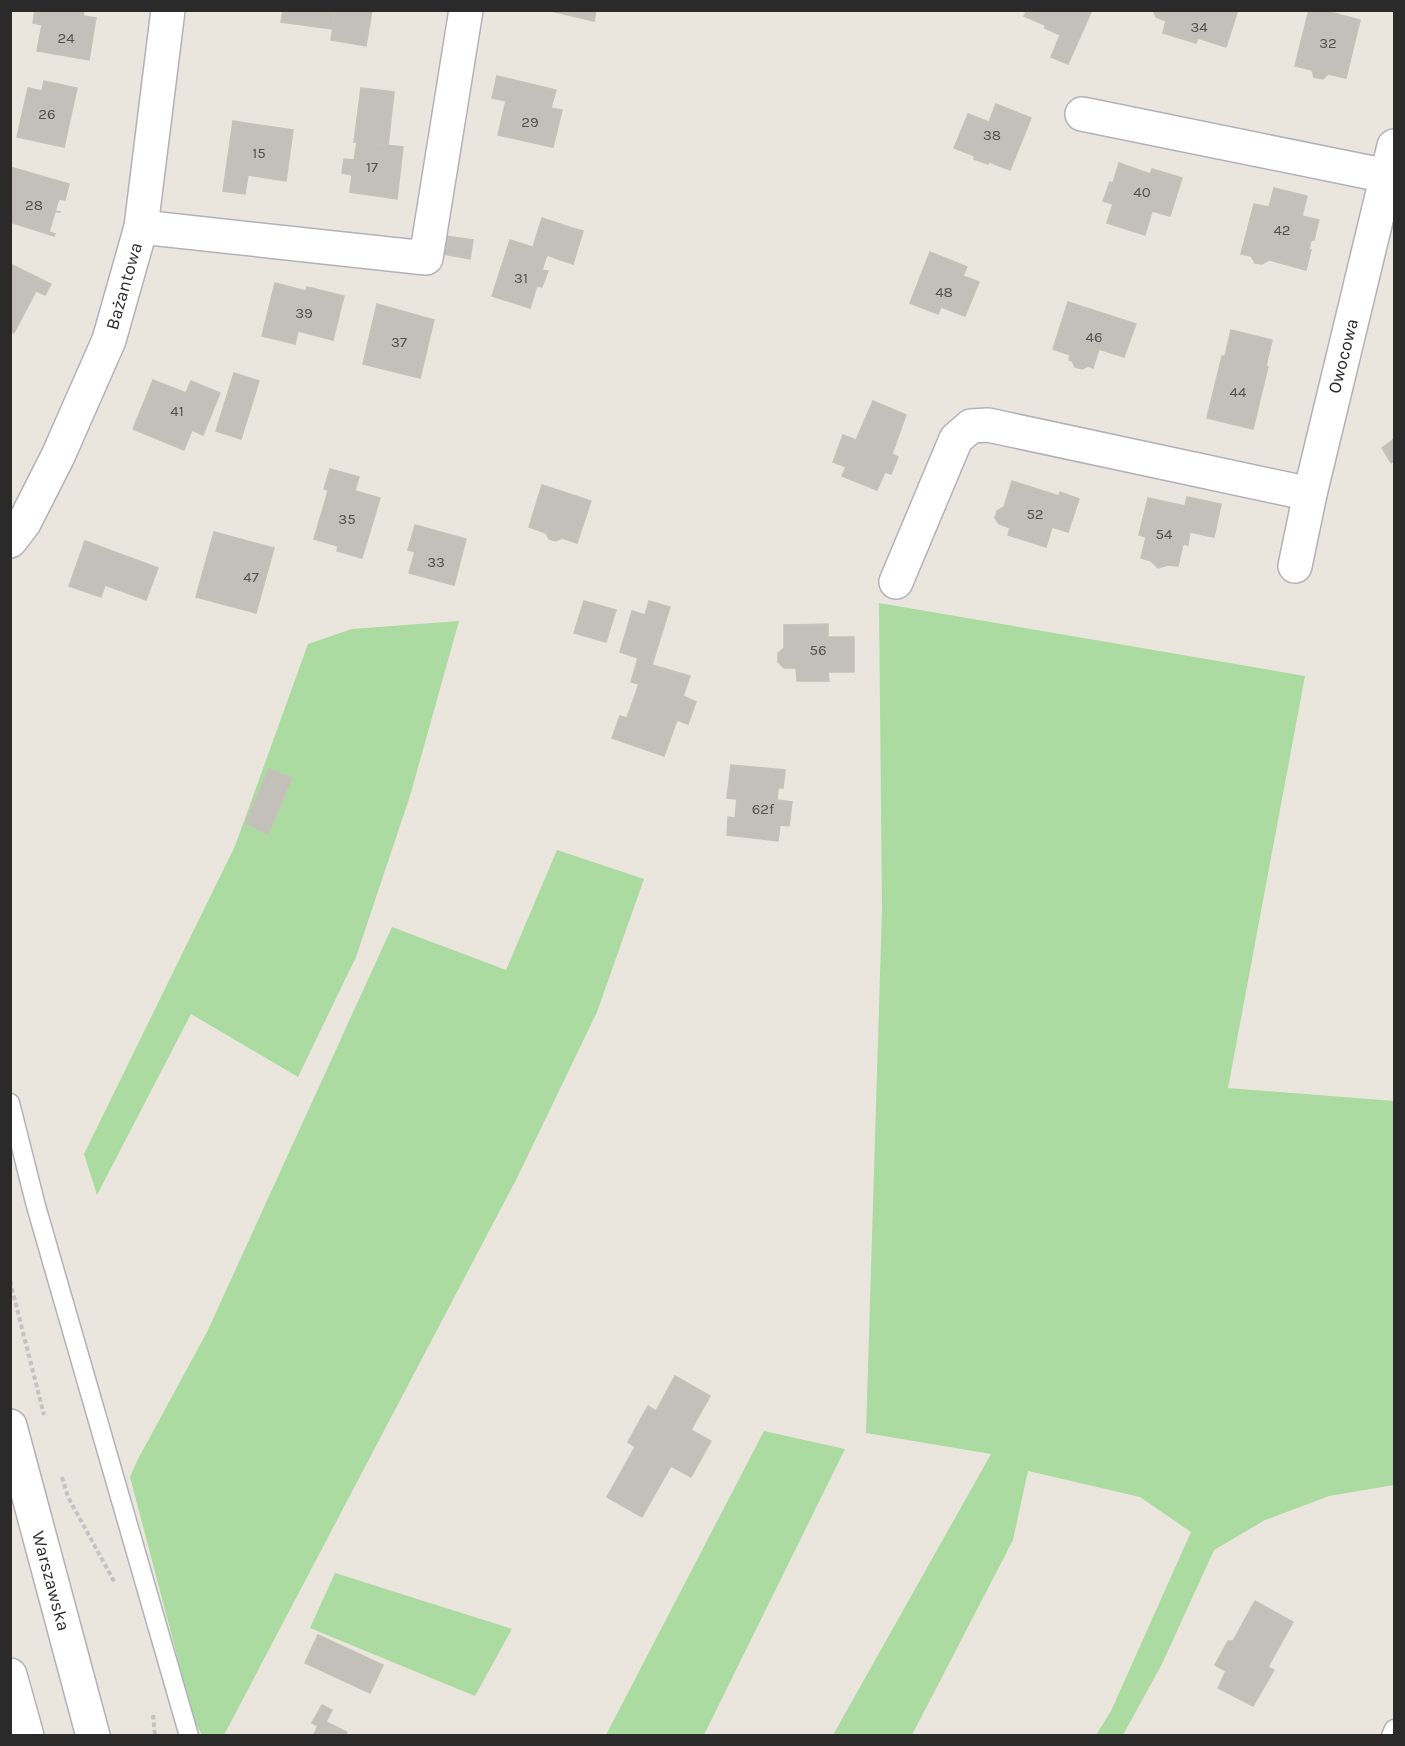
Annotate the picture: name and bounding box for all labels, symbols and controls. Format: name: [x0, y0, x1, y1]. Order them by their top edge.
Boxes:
house number: 34: [1190, 18, 1208, 36]
house number: 24: [57, 29, 75, 47]
house number: 32: [1319, 34, 1337, 52]
house number: 26: [38, 105, 56, 123]
house number: 29: [521, 113, 539, 131]
house number: 38: [983, 126, 1001, 144]
house number: 15: [252, 144, 266, 162]
house number: 17: [366, 158, 378, 176]
house number: 40: [1133, 183, 1151, 201]
house number: 28: [25, 196, 43, 214]
house number: 42: [1273, 221, 1291, 239]
street label: Bażantowa: [101, 240, 147, 332]
house number: 31: [514, 269, 528, 287]
house number: 48: [935, 283, 953, 301]
house number: 39: [295, 304, 313, 322]
street label: Owocowa: [1323, 316, 1363, 396]
house number: 46: [1086, 328, 1102, 346]
house number: 37: [391, 333, 407, 351]
house number: 44: [1230, 383, 1247, 401]
house number: 41: [170, 402, 184, 420]
house number: 52: [1026, 505, 1044, 523]
house number: 35: [338, 510, 356, 528]
house number: 54: [1156, 525, 1173, 543]
house number: 33: [427, 553, 445, 571]
house number: 47: [243, 568, 259, 586]
house number: 56: [809, 641, 827, 659]
house number: 62f: [752, 800, 775, 818]
street label: Warszawska: [27, 1529, 75, 1633]

